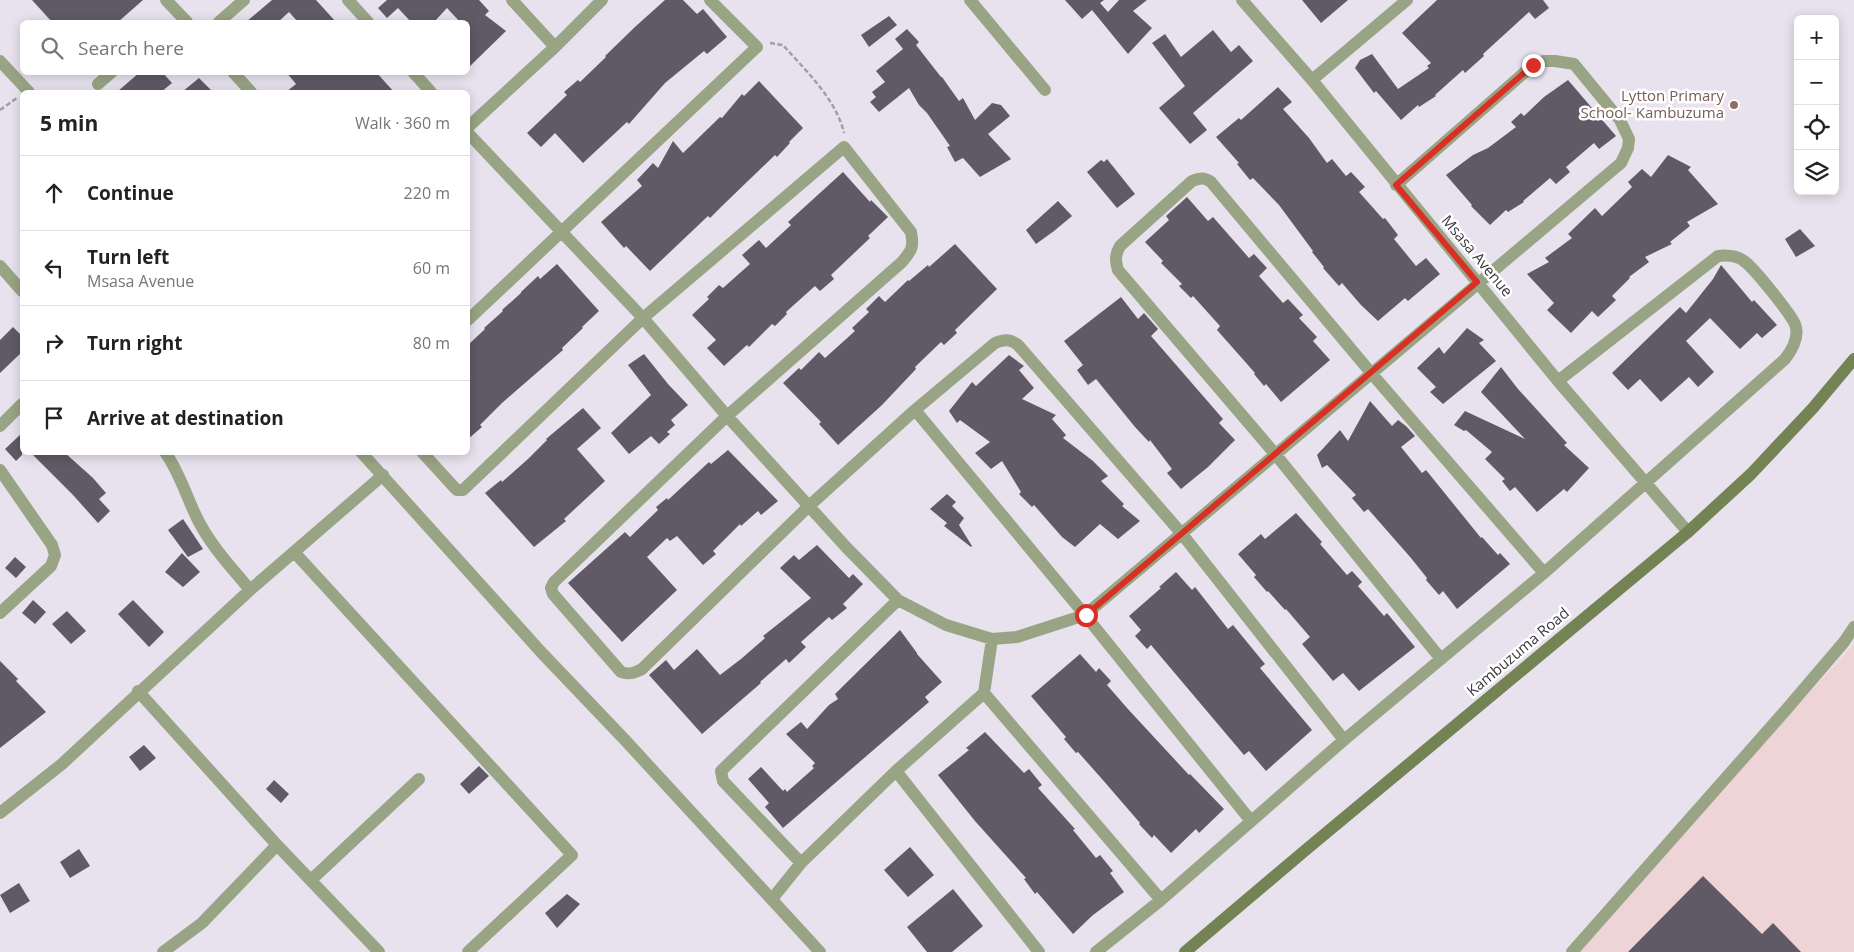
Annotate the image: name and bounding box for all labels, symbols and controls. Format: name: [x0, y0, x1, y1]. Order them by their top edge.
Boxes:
map controls: [1794, 15, 1839, 195]
button: +: [1794, 15, 1839, 60]
search box: [20, 20, 470, 75]
icon: search: [38, 34, 66, 62]
text: Search here: [78, 35, 184, 61]
route end: [1522, 54, 1545, 77]
button: −: [1794, 60, 1839, 105]
place label: Lytton Primary School- Kambuzuma: [1581, 85, 1724, 122]
marker: Lytton Primary School- Kambuzuma: [1728, 99, 1740, 111]
button: locate: [1794, 105, 1839, 150]
text: 5 min: [40, 109, 98, 137]
text: Walk · 360 m: [355, 112, 450, 134]
button: layers: [1794, 150, 1839, 195]
icon: ahead: [40, 179, 68, 207]
text: Continue: [87, 180, 174, 206]
text: 220 m: [404, 182, 450, 204]
street label: Msasa Avenue: [1438, 210, 1518, 300]
text: Turn left: [87, 244, 169, 270]
icon: left: [40, 254, 68, 282]
text: 60 m: [413, 257, 450, 279]
text: Msasa Avenue: [87, 270, 194, 292]
icon: right: [40, 329, 68, 357]
text: Turn right: [87, 330, 182, 356]
text: 80 m: [413, 332, 450, 354]
icon: arrive: [40, 404, 68, 432]
text: Arrive at destination: [87, 405, 284, 431]
street label: Kambuzuma Road: [1462, 602, 1573, 700]
route start: [1075, 604, 1098, 627]

